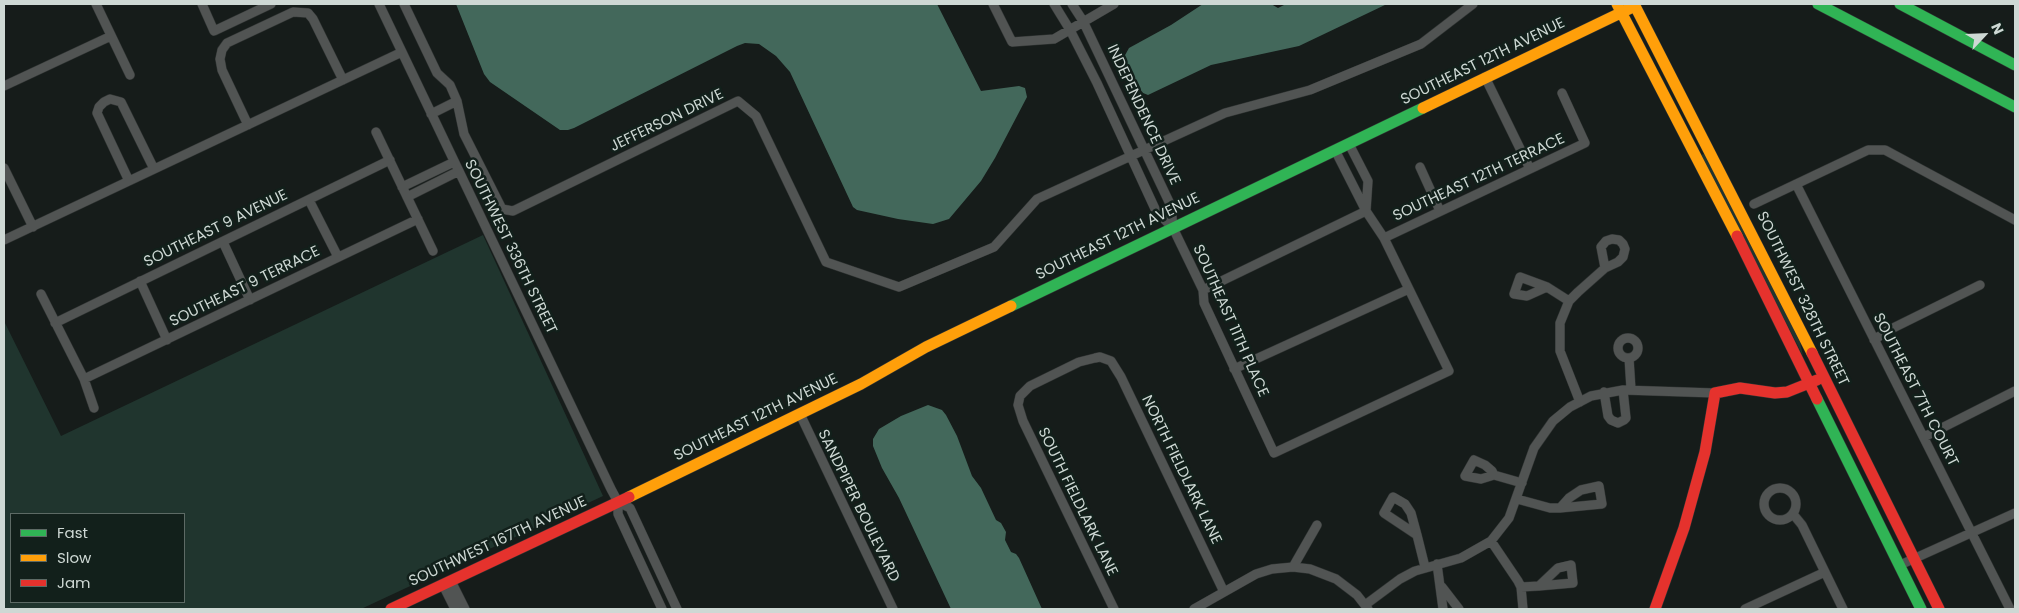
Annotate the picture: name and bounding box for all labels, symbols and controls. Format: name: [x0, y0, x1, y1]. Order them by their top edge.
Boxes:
north arrow: [1959, 10, 2009, 60]
street label: SOUTHEAST 12TH AVENUE: [1398, 14, 1568, 110]
text: N: [1986, 20, 2009, 38]
street label: INDEPENDENCE DRIVE: [1103, 42, 1183, 188]
street label: JEFFERSON DRIVE: [607, 86, 727, 156]
street label: SOUTHEAST 12TH TERRACE: [1390, 130, 1568, 226]
street label: SOUTHWEST 336TH STREET: [460, 157, 560, 337]
street label: SOUTHEAST 9 AVENUE: [141, 186, 291, 272]
street label: SOUTHEAST 12TH AVENUE: [1033, 189, 1203, 285]
street label: SOUTHWEST 328TH STREET: [1752, 209, 1852, 389]
street label: SOUTHEAST 11TH PLACE: [1188, 242, 1272, 400]
street label: SOUTHEAST 9 TERRACE: [167, 243, 323, 331]
street label: SOUTHEAST 7TH COURT: [1869, 310, 1961, 470]
street label: SOUTHEAST 12TH AVENUE: [671, 370, 841, 466]
street label: NORTH FIELDLARK LANE: [1137, 393, 1225, 547]
street label: SOUTH FIELDLARK LANE: [1033, 425, 1121, 579]
street label: SANDPIPER BOULEVARD: [813, 427, 903, 585]
street label: SOUTHWEST 167TH AVENUE: [406, 493, 590, 591]
legend: [10, 513, 185, 603]
text: Fast: [57, 522, 88, 543]
text: Slow: [57, 547, 91, 568]
text: Jam: [57, 572, 91, 593]

